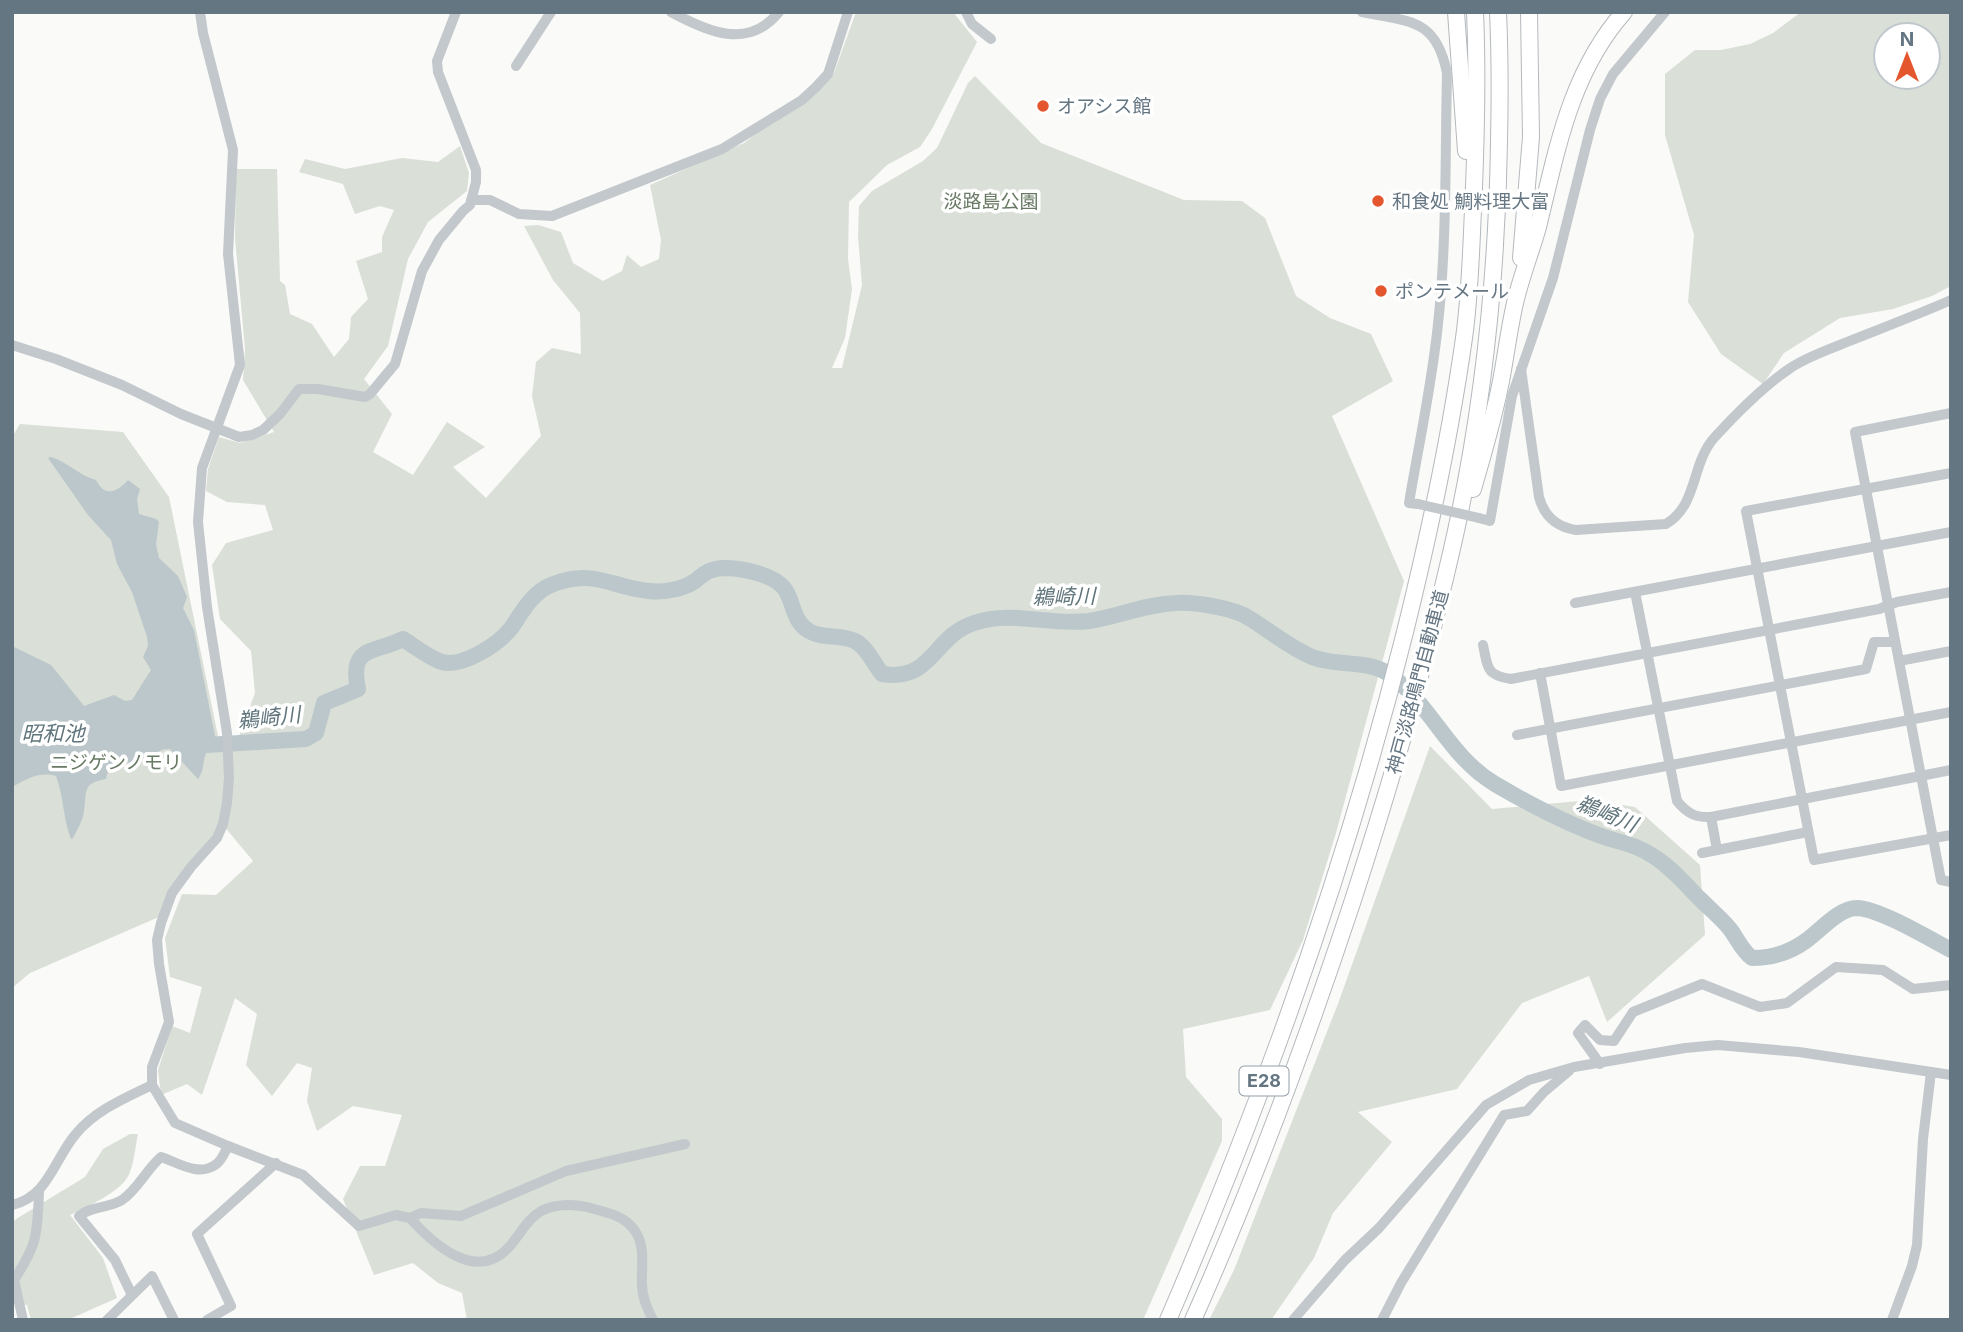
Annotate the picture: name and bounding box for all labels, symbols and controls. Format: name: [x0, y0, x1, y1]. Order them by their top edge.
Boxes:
north arrow: [1872, 21, 1942, 91]
text: N: [1900, 28, 1914, 51]
place label: オアシス館: [1057, 95, 1151, 118]
marker: オアシス館: [1035, 98, 1051, 114]
park label: 淡路島公園: [943, 190, 1039, 213]
place label: 和食処 鯛料理大富: [1392, 190, 1549, 213]
marker: 和食処 鯛料理大富: [1370, 193, 1386, 209]
place label: ポンテメール: [1395, 280, 1509, 303]
marker: ポンテメール: [1373, 283, 1389, 299]
water label: 鵜崎川: [1032, 583, 1098, 610]
street label: 神戸淡路鳴門自動車道: [1382, 587, 1453, 777]
water label: 鵜崎川: [236, 702, 304, 733]
water label: 昭和池: [22, 721, 86, 746]
park label: ニジゲンノモリ: [50, 751, 182, 774]
water label: 鵜崎川: [1573, 790, 1643, 838]
road number: E28: [1240, 1066, 1288, 1096]

